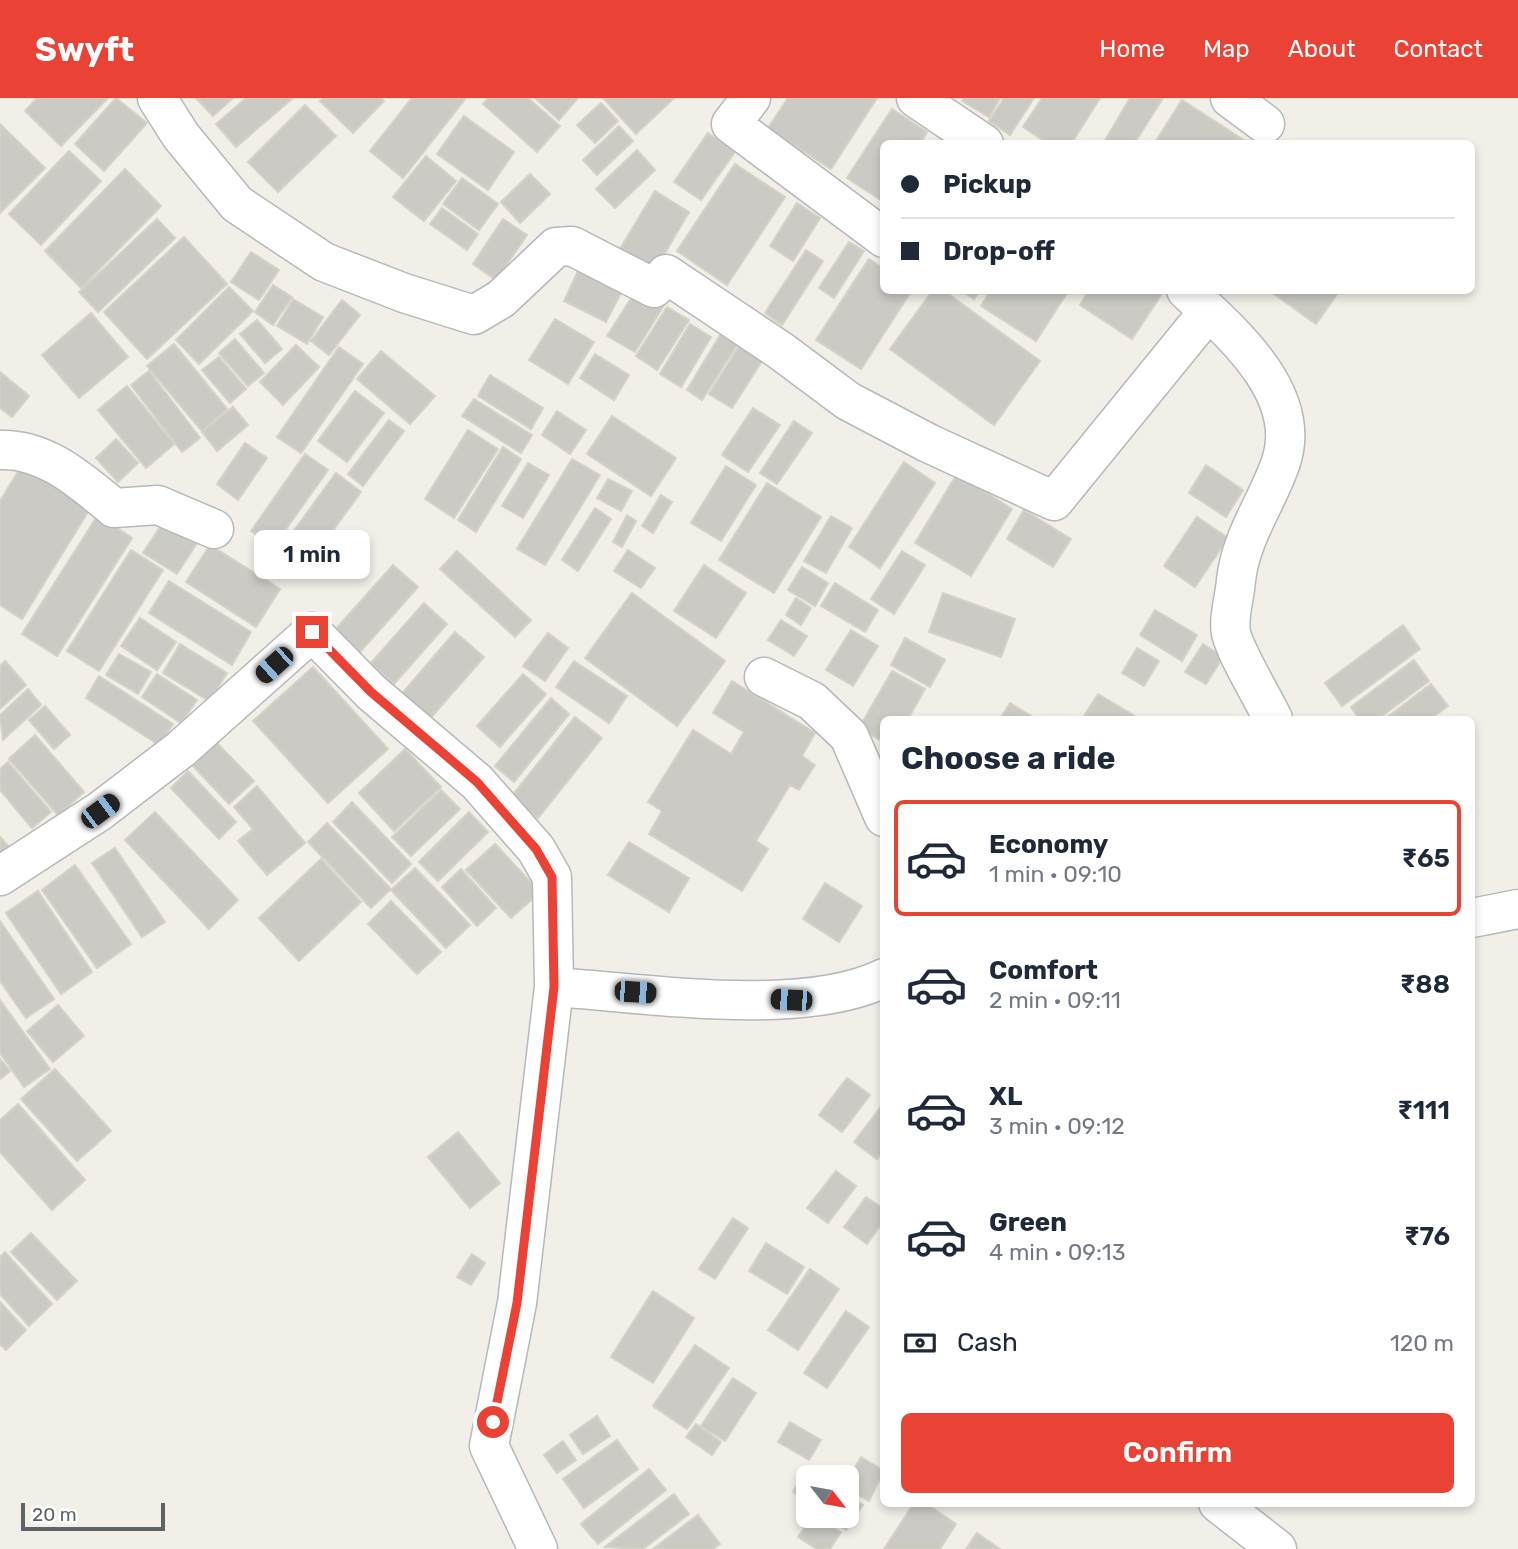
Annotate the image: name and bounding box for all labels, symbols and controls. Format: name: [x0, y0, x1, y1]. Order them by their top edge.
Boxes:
text: Swyft: [35, 30, 134, 69]
text: Home: [1099, 35, 1165, 63]
text: Map: [1203, 35, 1250, 63]
text: About: [1288, 35, 1356, 63]
text: Contact: [1394, 35, 1483, 63]
text: Pickup: [943, 169, 1032, 200]
text: Drop-off: [943, 236, 1055, 267]
callout: 1 min: [254, 531, 370, 580]
text: 1 min: [283, 540, 341, 568]
route end: [296, 616, 328, 648]
car: [252, 643, 297, 687]
text: Choose a ride: [901, 739, 1115, 777]
car: [77, 790, 124, 832]
icon: car: [905, 827, 968, 890]
text: Economy: [989, 829, 1108, 860]
text: ₹65: [1401, 843, 1450, 874]
text: 1 min · 09:10: [989, 860, 1122, 888]
icon: car: [905, 953, 968, 1016]
text: Comfort: [989, 955, 1098, 986]
text: ₹88: [1400, 969, 1450, 1000]
car: [614, 980, 657, 1004]
text: 2 min · 09:11: [989, 986, 1121, 1014]
car: [770, 988, 813, 1012]
icon: car: [905, 1079, 968, 1142]
text: XL: [989, 1081, 1022, 1112]
text: ₹111: [1397, 1095, 1450, 1126]
text: 3 min · 09:12: [989, 1112, 1125, 1140]
icon: car: [905, 1205, 968, 1268]
text: Green: [989, 1207, 1067, 1238]
text: ₹76: [1404, 1221, 1450, 1252]
text: 4 min · 09:13: [989, 1238, 1126, 1266]
icon: cash: [901, 1324, 939, 1362]
text: Cash: [957, 1327, 1018, 1358]
text: 120 m: [1390, 1329, 1454, 1357]
route start: [477, 1406, 509, 1438]
button: Confirm: [901, 1413, 1454, 1493]
north arrow: [796, 1465, 859, 1528]
map controls: [796, 1465, 859, 1528]
scale bar: [21, 1500, 164, 1532]
text: 20 m: [32, 1503, 77, 1526]

